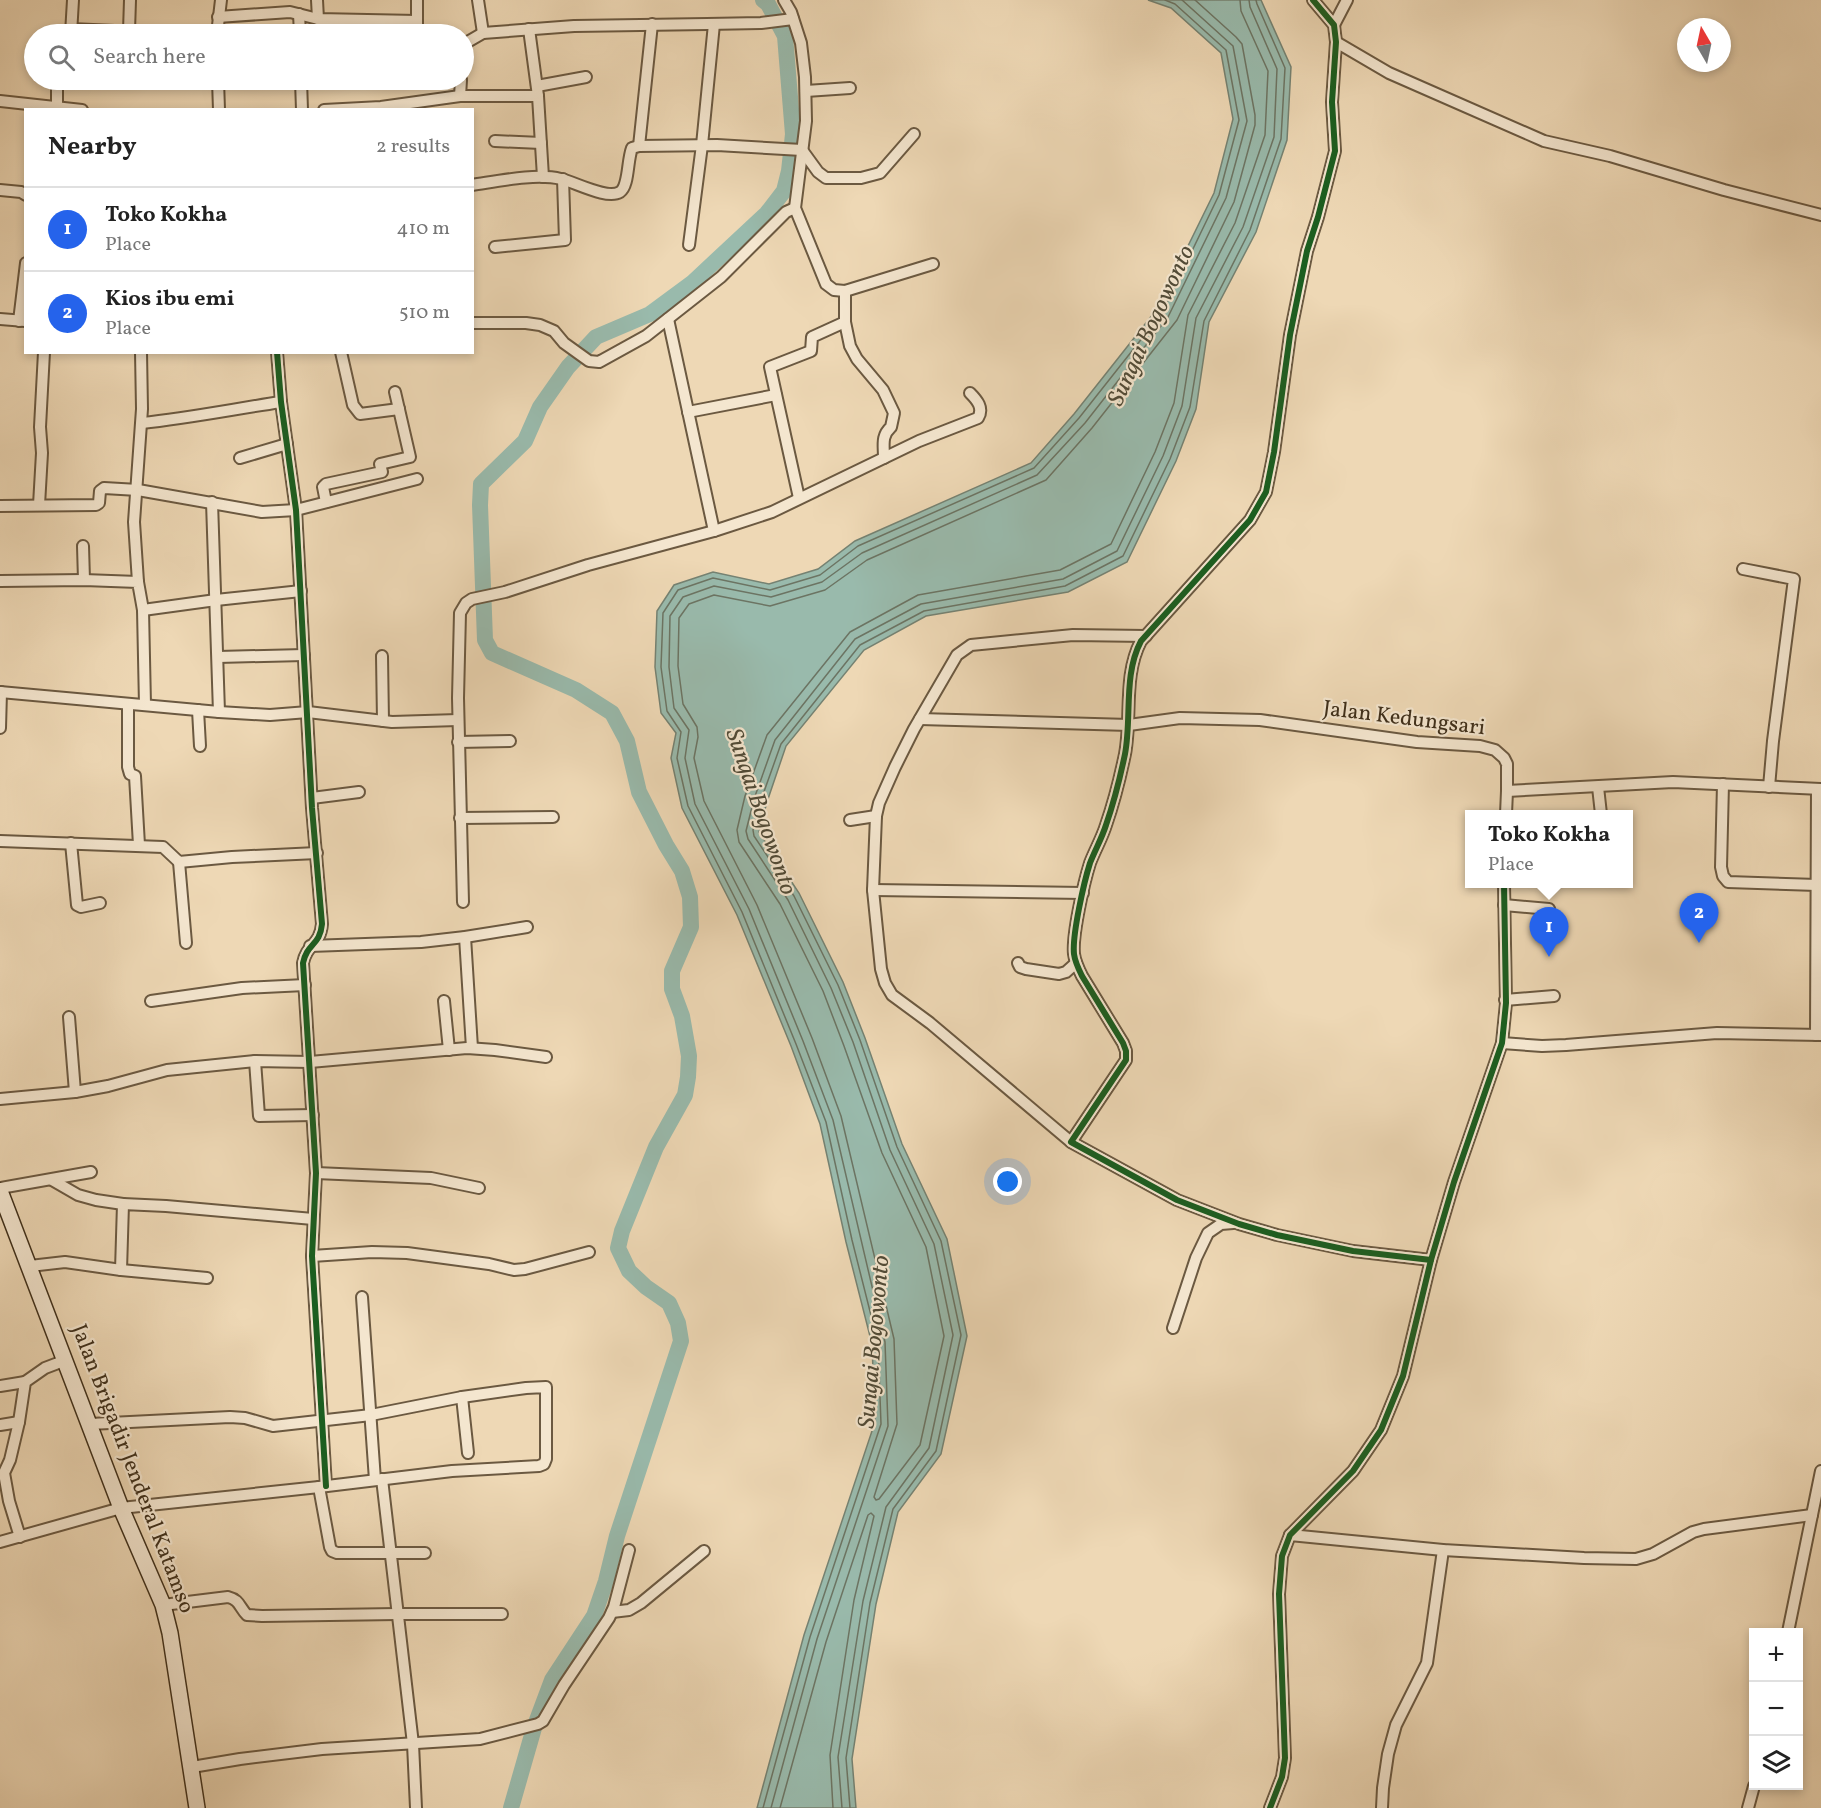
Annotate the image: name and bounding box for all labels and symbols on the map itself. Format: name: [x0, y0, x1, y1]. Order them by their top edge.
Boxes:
north arrow: [1677, 18, 1731, 72]
water label: Sungai Bogowonto: [1100, 240, 1204, 412]
street label: Jalan Kedungsari: [1321, 694, 1487, 744]
water label: Sungai Bogowonto: [716, 724, 804, 900]
pin: 2: [1680, 894, 1718, 943]
pin: 1: [1530, 908, 1568, 957]
your location: [993, 1167, 1022, 1196]
water label: Sungai Bogowonto: [850, 1254, 900, 1430]
street label: Jalan Brigadir Jenderal Katamso: [62, 1320, 202, 1618]

